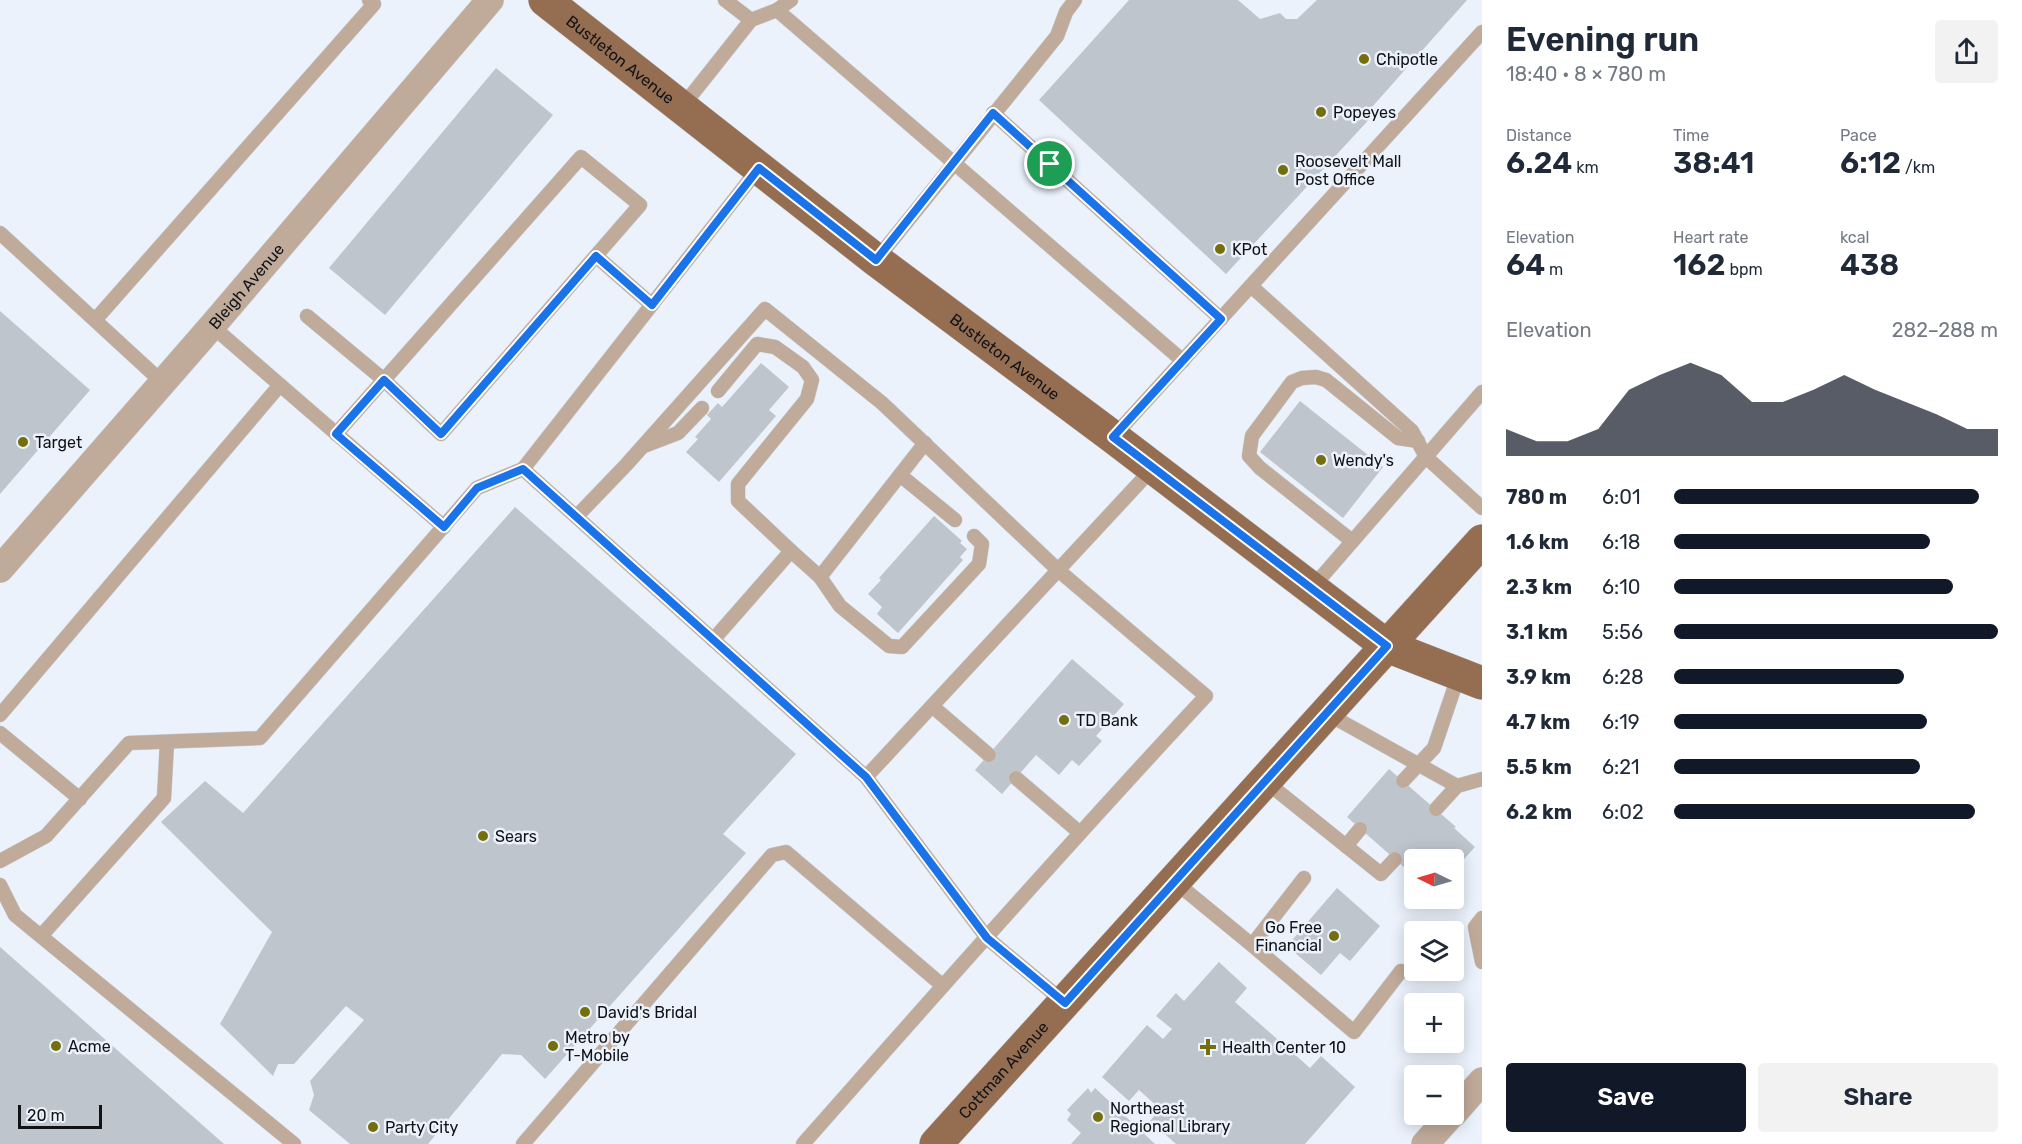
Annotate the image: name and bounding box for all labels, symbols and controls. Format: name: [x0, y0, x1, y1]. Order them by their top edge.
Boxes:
street label: Bustleton Avenue: [563, 11, 678, 108]
text: Evening run: [1506, 20, 1699, 59]
button: share: [1935, 20, 1998, 83]
place label: Chipotle: [1376, 50, 1438, 69]
marker: Chipotle: [1357, 52, 1371, 66]
text: 18:40 · 8 × 780 m: [1506, 62, 1666, 86]
place label: Popeyes: [1333, 103, 1396, 122]
marker: Popeyes: [1314, 105, 1328, 119]
text: Distance: [1506, 126, 1572, 145]
text: Time: [1673, 126, 1709, 145]
text: Pace: [1840, 126, 1877, 145]
pin: [1024, 138, 1075, 189]
text: 6.24: [1506, 145, 1572, 181]
text: 38:41: [1673, 145, 1754, 181]
text: 6:12: [1840, 145, 1901, 181]
icon: arrive: [1033, 147, 1066, 180]
place label: Roosevelt Mall Post Office: [1295, 152, 1402, 189]
text: km: [1572, 158, 1599, 177]
text: /km: [1901, 158, 1935, 177]
marker: Roosevelt Mall Post Office: [1276, 163, 1290, 177]
text: Elevation: [1506, 228, 1575, 247]
text: Heart rate: [1673, 228, 1748, 247]
text: kcal: [1840, 228, 1869, 247]
street label: Bleigh Avenue: [204, 239, 288, 333]
place label: KPot: [1232, 240, 1267, 259]
marker: KPot: [1213, 242, 1227, 256]
text: 64: [1506, 247, 1545, 283]
text: 162: [1673, 247, 1726, 283]
text: 438: [1840, 247, 1899, 283]
text: m: [1545, 260, 1563, 279]
text: bpm: [1726, 260, 1763, 279]
street label: Bustleton Avenue: [946, 309, 1064, 404]
text: Elevation: [1506, 318, 1592, 342]
text: 282–288 m: [1892, 318, 1998, 342]
place label: Target: [35, 433, 82, 452]
marker: Target: [16, 435, 30, 449]
place label: Wendy's: [1333, 451, 1394, 470]
marker: Wendy's: [1314, 453, 1328, 467]
text: 780 m: [1506, 485, 1567, 509]
text: 6:01: [1602, 485, 1640, 509]
text: 1.6 km: [1506, 530, 1569, 554]
text: 6:18: [1602, 530, 1640, 554]
text: 2.3 km: [1506, 575, 1572, 599]
text: 6:10: [1602, 575, 1640, 599]
text: 3.1 km: [1506, 620, 1568, 644]
text: 5:56: [1602, 620, 1643, 644]
text: 3.9 km: [1506, 665, 1571, 689]
text: 6:28: [1602, 665, 1644, 689]
text: 4.7 km: [1506, 710, 1570, 734]
text: 6:19: [1602, 710, 1640, 734]
place label: TD Bank: [1076, 711, 1138, 730]
marker: TD Bank: [1057, 713, 1071, 727]
text: 5.5 km: [1506, 755, 1572, 779]
text: 6:21: [1602, 755, 1639, 779]
text: 6.2 km: [1506, 800, 1572, 824]
text: 6:02: [1602, 800, 1644, 824]
place label: Sears: [495, 827, 537, 846]
marker: Sears: [476, 829, 490, 843]
north arrow: [1404, 849, 1464, 909]
map controls: [1404, 849, 1464, 1125]
place label: Go Free Financial: [1255, 918, 1322, 955]
button: layers: [1404, 921, 1464, 981]
marker: Go Free Financial: [1327, 929, 1341, 943]
button: +: [1404, 993, 1464, 1053]
place label: David's Bridal: [597, 1003, 697, 1022]
marker: David's Bridal: [578, 1005, 592, 1019]
street label: Cottman Avenue: [954, 1017, 1052, 1122]
place label: Metro by T-Mobile: [565, 1028, 630, 1065]
place label: Acme: [68, 1037, 111, 1056]
marker: Health Center 10: [1199, 1038, 1217, 1056]
place label: Health Center 10: [1222, 1038, 1346, 1057]
marker: Acme: [49, 1039, 63, 1053]
marker: Metro by T-Mobile: [546, 1039, 560, 1053]
button: Save: [1506, 1063, 1746, 1132]
button: Share: [1758, 1063, 1998, 1132]
button: −: [1404, 1065, 1464, 1125]
place label: Northeast Regional Library: [1110, 1099, 1231, 1136]
scale bar: [18, 1102, 102, 1130]
text: 20 m: [27, 1106, 65, 1125]
marker: Northeast Regional Library: [1091, 1110, 1105, 1124]
place label: Party City: [385, 1118, 458, 1137]
marker: Party City: [366, 1120, 380, 1134]

